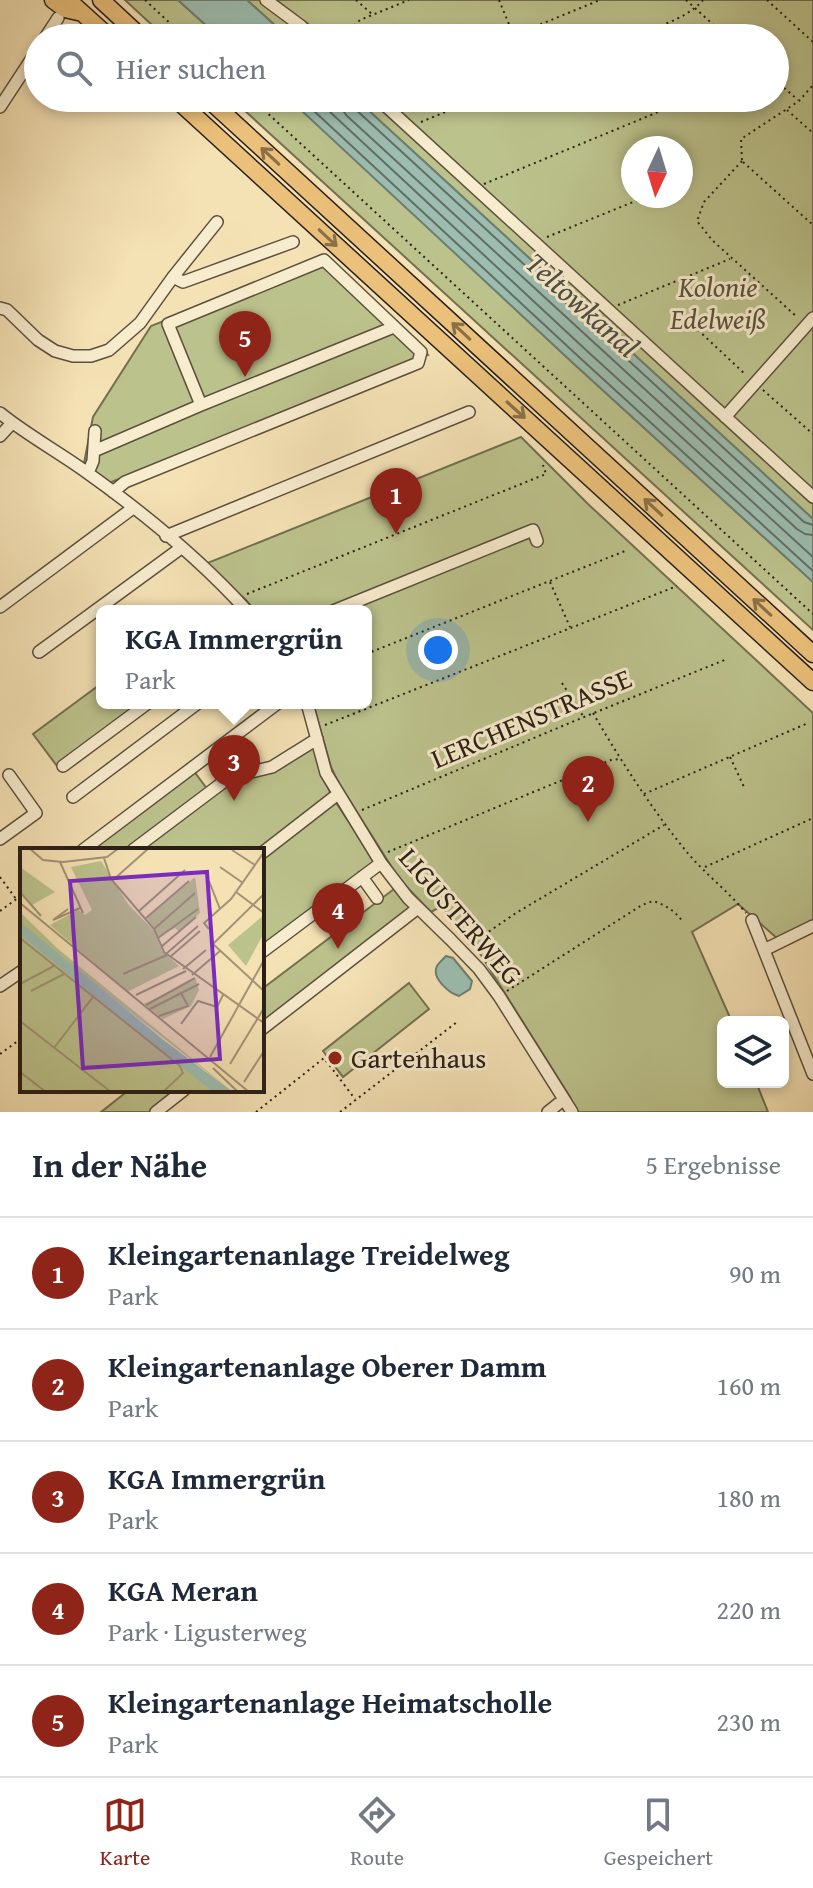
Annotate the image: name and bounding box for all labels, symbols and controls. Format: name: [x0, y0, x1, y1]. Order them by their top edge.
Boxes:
search box: [24, 24, 789, 112]
icon: search: [52, 46, 96, 90]
text: Hier suchen: [116, 46, 266, 90]
north arrow: [621, 136, 693, 208]
one-way arrow: [260, 147, 280, 165]
one-way arrow: [318, 229, 338, 247]
water label: Teltowkanal: [516, 241, 649, 367]
park label: Kolonie Edelweiß: [669, 266, 766, 339]
pin: 5: [219, 311, 271, 377]
one-way arrow: [452, 323, 472, 341]
one-way arrow: [506, 401, 526, 420]
pin: 1: [370, 468, 422, 534]
one-way arrow: [643, 498, 663, 517]
one-way arrow: [752, 598, 772, 616]
popup: [96, 605, 372, 709]
text: KGA Immergrün: [125, 616, 343, 660]
your location: [418, 630, 458, 670]
street label: LERCHENSTRASSE: [424, 657, 637, 778]
text: Park: [125, 660, 175, 699]
pin: 3: [208, 735, 260, 801]
pin: 2: [562, 756, 614, 822]
street label: LIGUSTERWEG: [390, 838, 533, 993]
inset map: [20, 848, 264, 1092]
pin: 4: [312, 883, 364, 949]
map controls: [717, 1016, 789, 1088]
button: layers: [717, 1016, 789, 1088]
place label: Gartenhaus: [351, 1037, 486, 1078]
marker: Gartenhaus: [326, 1049, 344, 1067]
text: In der Nähe: [32, 1140, 207, 1189]
text: 5 Ergebnisse: [646, 1145, 781, 1184]
text: Kleingartenanlage Treidelweg: [108, 1232, 510, 1276]
text: 1: [51, 1254, 65, 1293]
text: 90 m: [729, 1254, 781, 1293]
text: Park: [108, 1276, 158, 1315]
text: Kleingartenanlage Oberer Damm: [108, 1344, 547, 1388]
text: 2: [51, 1366, 65, 1405]
text: 160 m: [716, 1366, 781, 1405]
text: Park: [108, 1388, 158, 1427]
text: KGA Immergrün: [108, 1456, 326, 1500]
text: 3: [51, 1478, 65, 1517]
text: 180 m: [716, 1478, 781, 1517]
text: Park: [108, 1500, 158, 1539]
text: KGA Meran: [108, 1568, 258, 1612]
text: 4: [51, 1590, 65, 1629]
text: 220 m: [716, 1590, 781, 1629]
text: Park · Ligusterweg: [108, 1612, 306, 1651]
text: Kleingartenanlage Heimatscholle: [108, 1680, 552, 1724]
text: 5: [51, 1702, 65, 1741]
text: 230 m: [716, 1702, 781, 1741]
text: Park: [108, 1724, 158, 1763]
tab: Karte: [100, 1793, 150, 1873]
tab: Route: [350, 1793, 404, 1873]
tab: Gespeichert: [604, 1793, 713, 1873]

